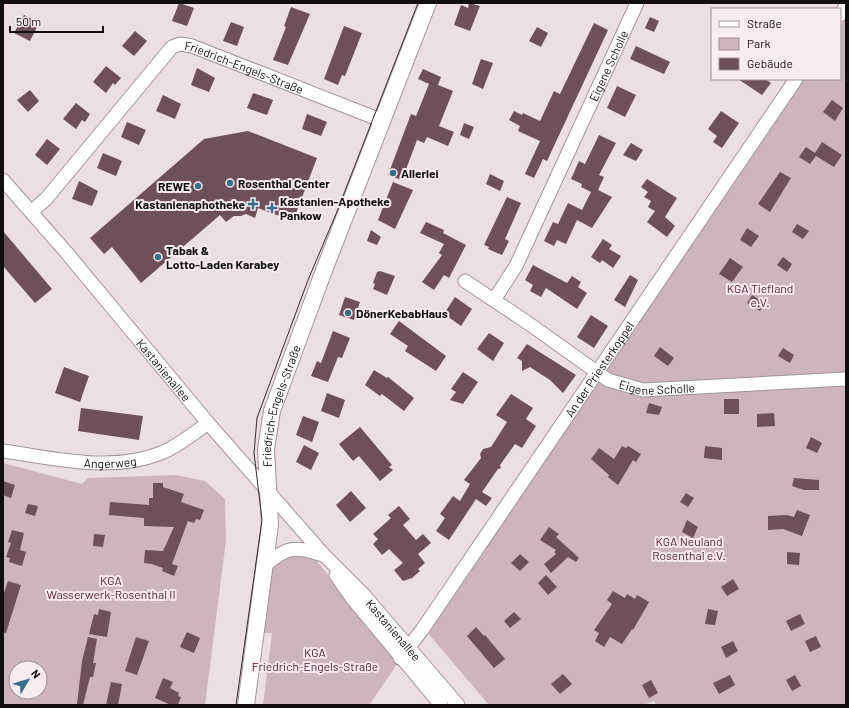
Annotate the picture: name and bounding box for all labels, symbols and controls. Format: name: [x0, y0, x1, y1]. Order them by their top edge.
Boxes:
scale bar: [10, 8, 103, 34]
legend: [711, 8, 841, 80]
text: 50 m: [16, 14, 41, 28]
text: Straße: [747, 16, 782, 30]
street label: Eigene Scholle: [586, 28, 631, 103]
text: Park: [747, 36, 771, 50]
street label: Friedrich-Engels-Straße: [184, 38, 306, 96]
text: Gebäude: [747, 56, 793, 70]
place label: Allerlei: [401, 166, 439, 180]
marker: Allerlei: [388, 168, 398, 178]
place label: Rosenthal Center: [238, 176, 330, 190]
marker: Rosenthal Center: [225, 178, 235, 188]
place label: REWE: [158, 179, 190, 193]
marker: REWE: [193, 181, 203, 191]
place label: Kastanien-Apotheke Pankow: [280, 194, 390, 222]
place label: Kastanienaphotheke: [135, 197, 245, 211]
marker: Kastanienaphotheke: [248, 199, 258, 209]
marker: Kastanien-Apotheke Pankow: [267, 203, 277, 213]
place label: Tabak & Lotto-Laden Karabey: [166, 243, 279, 271]
marker: Tabak & Lotto-Laden Karabey: [153, 252, 163, 262]
park label: KGA Tiefland e.V.: [727, 281, 793, 309]
place label: DönerKebabHaus: [356, 306, 448, 320]
marker: DönerKebabHaus: [343, 308, 353, 318]
street label: An der Priesterkoppel: [562, 319, 636, 419]
street label: Kastanienallee: [134, 336, 194, 404]
street label: Friedrich-Engels-Straße: [259, 343, 303, 467]
street label: Eigene Scholle: [617, 377, 695, 397]
street label: Angerweg: [83, 453, 137, 470]
park label: KGA Neuland Rosenthal e.V.: [652, 534, 726, 562]
park label: KGA Wasserwerk-Rosenthal II: [46, 573, 176, 601]
street label: Kastanienallee: [364, 596, 424, 663]
park label: KGA Friedrich-Engels-Straße: [252, 645, 378, 673]
north arrow: [8, 660, 48, 700]
text: N: [29, 667, 44, 680]

